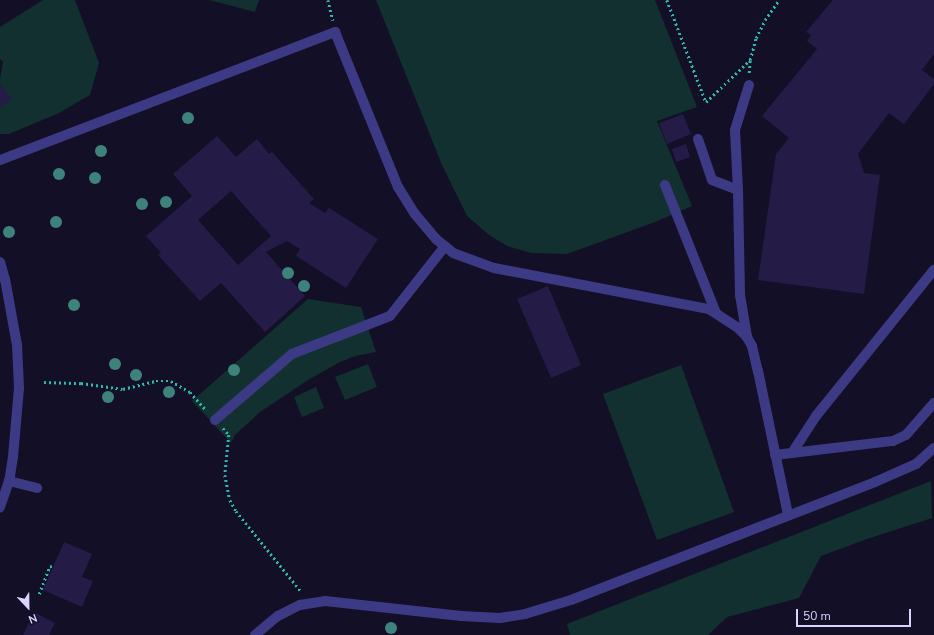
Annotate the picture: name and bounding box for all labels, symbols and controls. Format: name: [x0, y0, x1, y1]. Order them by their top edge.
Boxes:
north arrow: [8, 587, 48, 627]
scale bar: [798, 601, 913, 627]
text: 50 m: [803, 608, 831, 624]
text: N: [26, 610, 39, 627]

